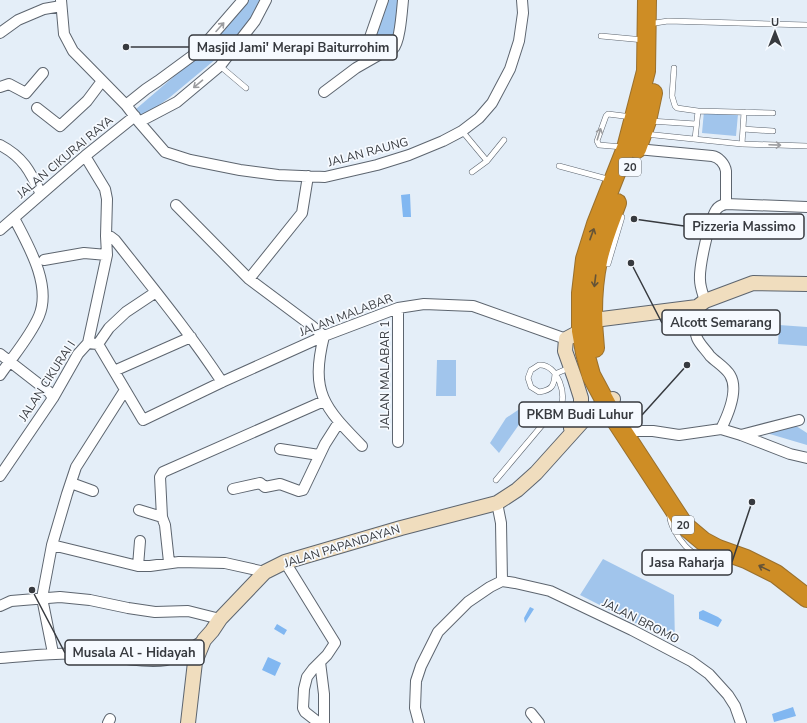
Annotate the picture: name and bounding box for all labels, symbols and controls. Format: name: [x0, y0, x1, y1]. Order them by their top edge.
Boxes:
north arrow: [755, 12, 795, 52]
text: U: [771, 15, 779, 30]
one-way arrow: [216, 21, 225, 32]
callout: Masjid Jami' Merapi Baiturrohim: [189, 35, 397, 60]
text: Masjid Jami' Merapi Baiturrohim: [197, 39, 389, 57]
one-way arrow: [193, 79, 204, 88]
street label: JALAN CIKURAI RAYA: [13, 112, 117, 203]
one-way arrow: [596, 128, 603, 141]
street label: JALAN RAUNG: [325, 134, 410, 171]
one-way arrow: [768, 141, 781, 149]
road number: 20: [619, 158, 641, 176]
callout: Pizzeria Massimo: [684, 214, 804, 239]
text: Pizzeria Massimo: [692, 218, 796, 236]
one-way arrow: [589, 229, 597, 241]
one-way arrow: [591, 274, 599, 287]
street label: JALAN MALABAR: [296, 290, 395, 340]
callout: Alcott Semarang: [662, 310, 780, 335]
text: Alcott Semarang: [670, 314, 772, 332]
street label: JALAN MALABAR 1: [377, 321, 393, 430]
street label: JALAN CIKURAI I: [14, 338, 79, 425]
callout: PKBM Budi Luhur: [519, 402, 642, 427]
text: PKBM Budi Luhur: [527, 406, 634, 424]
road number: 20: [672, 516, 694, 534]
street label: JALAN PAPANDAYAN: [281, 521, 402, 572]
callout: Jasa Raharja: [642, 550, 732, 575]
text: Jasa Raharja: [649, 554, 724, 572]
one-way arrow: [758, 564, 770, 571]
street label: JALAN BROMO: [599, 594, 682, 647]
callout: Musala Al - Hidayah: [65, 640, 204, 665]
text: Musala Al - Hidayah: [72, 644, 196, 662]

